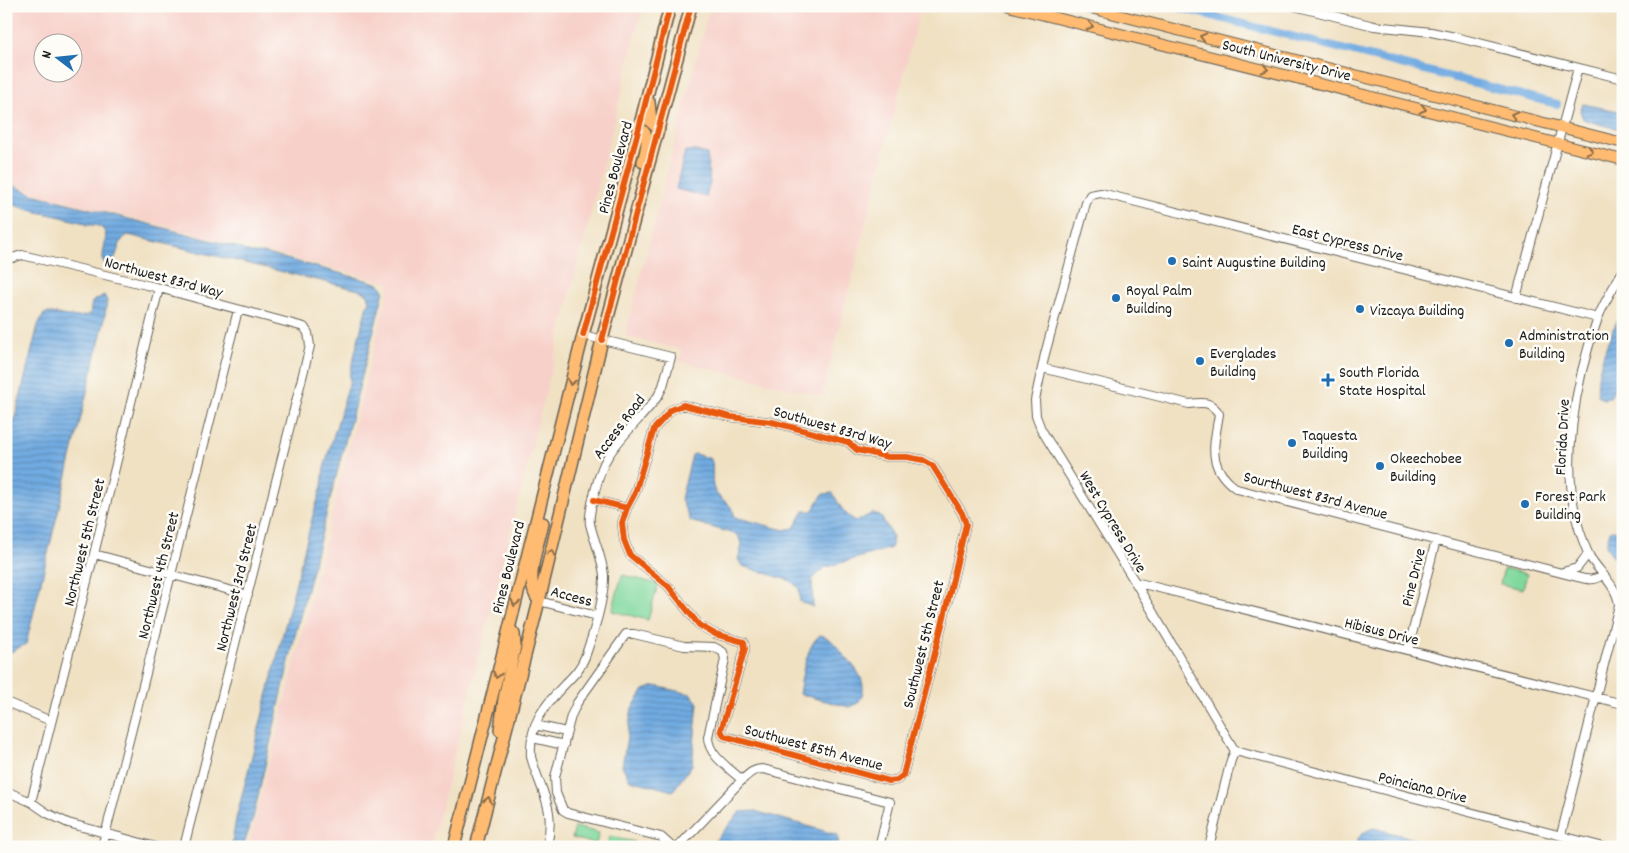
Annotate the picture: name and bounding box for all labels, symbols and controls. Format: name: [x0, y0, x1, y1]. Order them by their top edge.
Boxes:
one-way arrow: [1086, 20, 1095, 31]
north arrow: [32, 32, 82, 82]
one-way arrow: [1199, 32, 1208, 43]
street label: South University Drive: [1219, 34, 1353, 89]
text: N: [37, 49, 58, 61]
one-way arrow: [1261, 63, 1270, 74]
one-way arrow: [1418, 103, 1427, 114]
one-way arrow: [1510, 111, 1518, 121]
street label: Pines Boulevard: [593, 119, 640, 217]
one-way arrow: [1585, 146, 1593, 156]
street label: East Cypress Drive: [1289, 219, 1405, 268]
street label: Northwest 83rd Way: [102, 252, 226, 305]
place label: Saint Augustine Building: [1182, 252, 1326, 275]
marker: Saint Augustine Building: [1166, 255, 1178, 267]
place label: Royal Palm Building: [1126, 280, 1192, 321]
marker: Royal Palm Building: [1110, 292, 1122, 304]
place label: Vizcaya Building: [1370, 300, 1464, 323]
marker: Vizcaya Building: [1354, 303, 1366, 315]
place label: Administration Building: [1519, 325, 1609, 366]
marker: Administration Building: [1503, 337, 1515, 349]
place label: Everglades Building: [1210, 343, 1277, 384]
marker: Everglades Building: [1194, 355, 1206, 367]
place label: South Florida State Hospital: [1339, 362, 1426, 403]
marker: South Florida State Hospital: [1321, 373, 1335, 387]
one-way arrow: [566, 378, 577, 387]
street label: Access Road: [588, 390, 652, 465]
street label: Florida Drive: [1550, 398, 1577, 476]
street label: Southwest 83rd Way: [771, 401, 894, 456]
place label: Taquesta Building: [1302, 425, 1358, 466]
marker: Taquesta Building: [1286, 437, 1298, 449]
place label: Okeechobee Building: [1390, 448, 1462, 489]
marker: Okeechobee Building: [1374, 460, 1386, 472]
street label: Sourthwest 83rd Avenue: [1241, 466, 1390, 527]
street label: West Cypress Drive: [1072, 467, 1151, 578]
street label: Northwest 5th Street: [58, 476, 112, 609]
place label: Forest Park Building: [1535, 486, 1606, 527]
marker: Forest Park Building: [1519, 498, 1531, 510]
street label: Northwest 4th Street: [133, 510, 186, 642]
street label: Pines Boulevard: [487, 519, 532, 617]
street label: Northwest 3rd Street: [210, 521, 264, 654]
street label: Pine Drive: [1396, 546, 1433, 609]
one-way arrow: [545, 549, 556, 558]
street label: Southwest 5th Street: [897, 578, 951, 711]
street label: Access: [548, 581, 595, 614]
one-way arrow: [510, 598, 521, 607]
street label: Hibisus Drive: [1342, 612, 1421, 653]
one-way arrow: [492, 670, 503, 679]
street label: Southwest 85th Avenue: [742, 719, 885, 778]
street label: Poinciana Drive: [1375, 766, 1469, 811]
one-way arrow: [482, 795, 493, 804]

